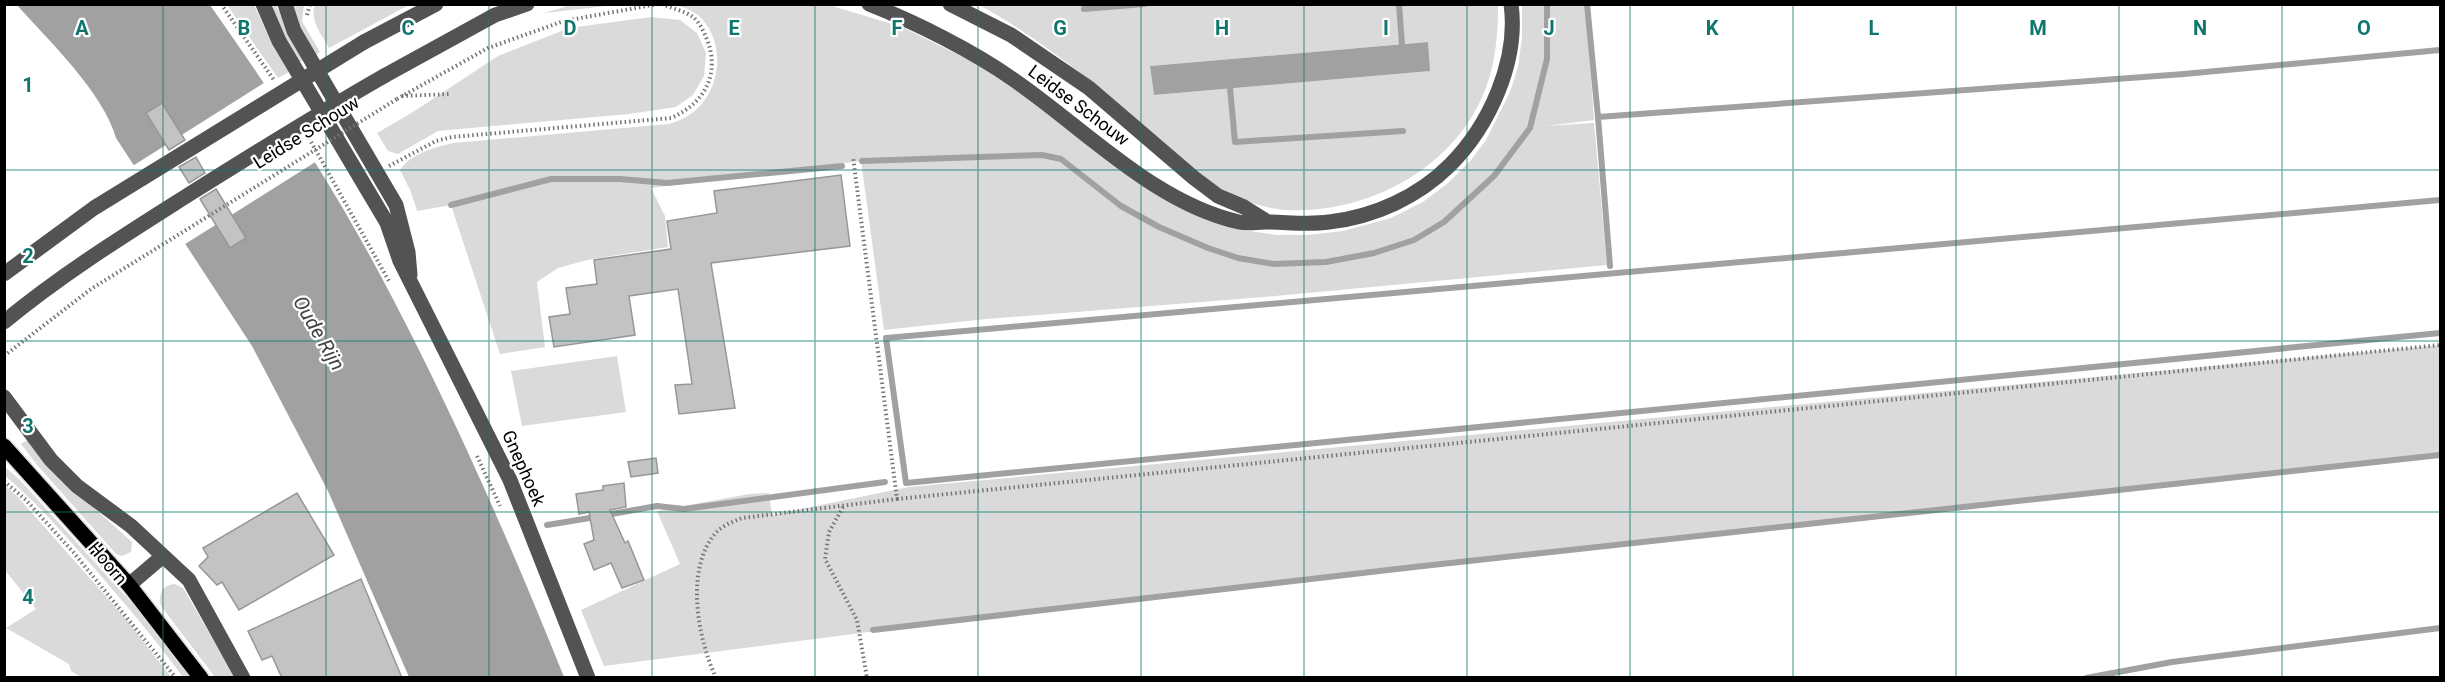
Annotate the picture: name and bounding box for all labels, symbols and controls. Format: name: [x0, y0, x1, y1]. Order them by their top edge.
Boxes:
text: A: [75, 16, 89, 40]
text: B: [238, 16, 250, 40]
text: C: [401, 16, 415, 40]
text: D: [564, 16, 577, 40]
text: E: [728, 16, 740, 40]
text: F: [892, 16, 903, 40]
text: G: [1053, 16, 1067, 40]
text: H: [1215, 16, 1229, 40]
text: I: [1383, 16, 1389, 40]
text: J: [1543, 16, 1555, 40]
text: K: [1706, 16, 1719, 40]
text: L: [1869, 16, 1880, 40]
text: M: [2029, 16, 2047, 40]
text: N: [2193, 16, 2207, 40]
text: O: [2357, 16, 2371, 40]
street label: Leidse Schouw: [1024, 60, 1134, 150]
text: 1: [22, 73, 34, 97]
street label: Leidse Schouw: [249, 91, 363, 173]
text: 2: [22, 244, 34, 268]
water label: Oude Rijn: [288, 291, 350, 375]
text: 3: [22, 414, 34, 438]
street label: Gnephoek: [498, 427, 550, 510]
street label: Hoorn: [84, 537, 132, 589]
text: 4: [22, 585, 34, 609]

